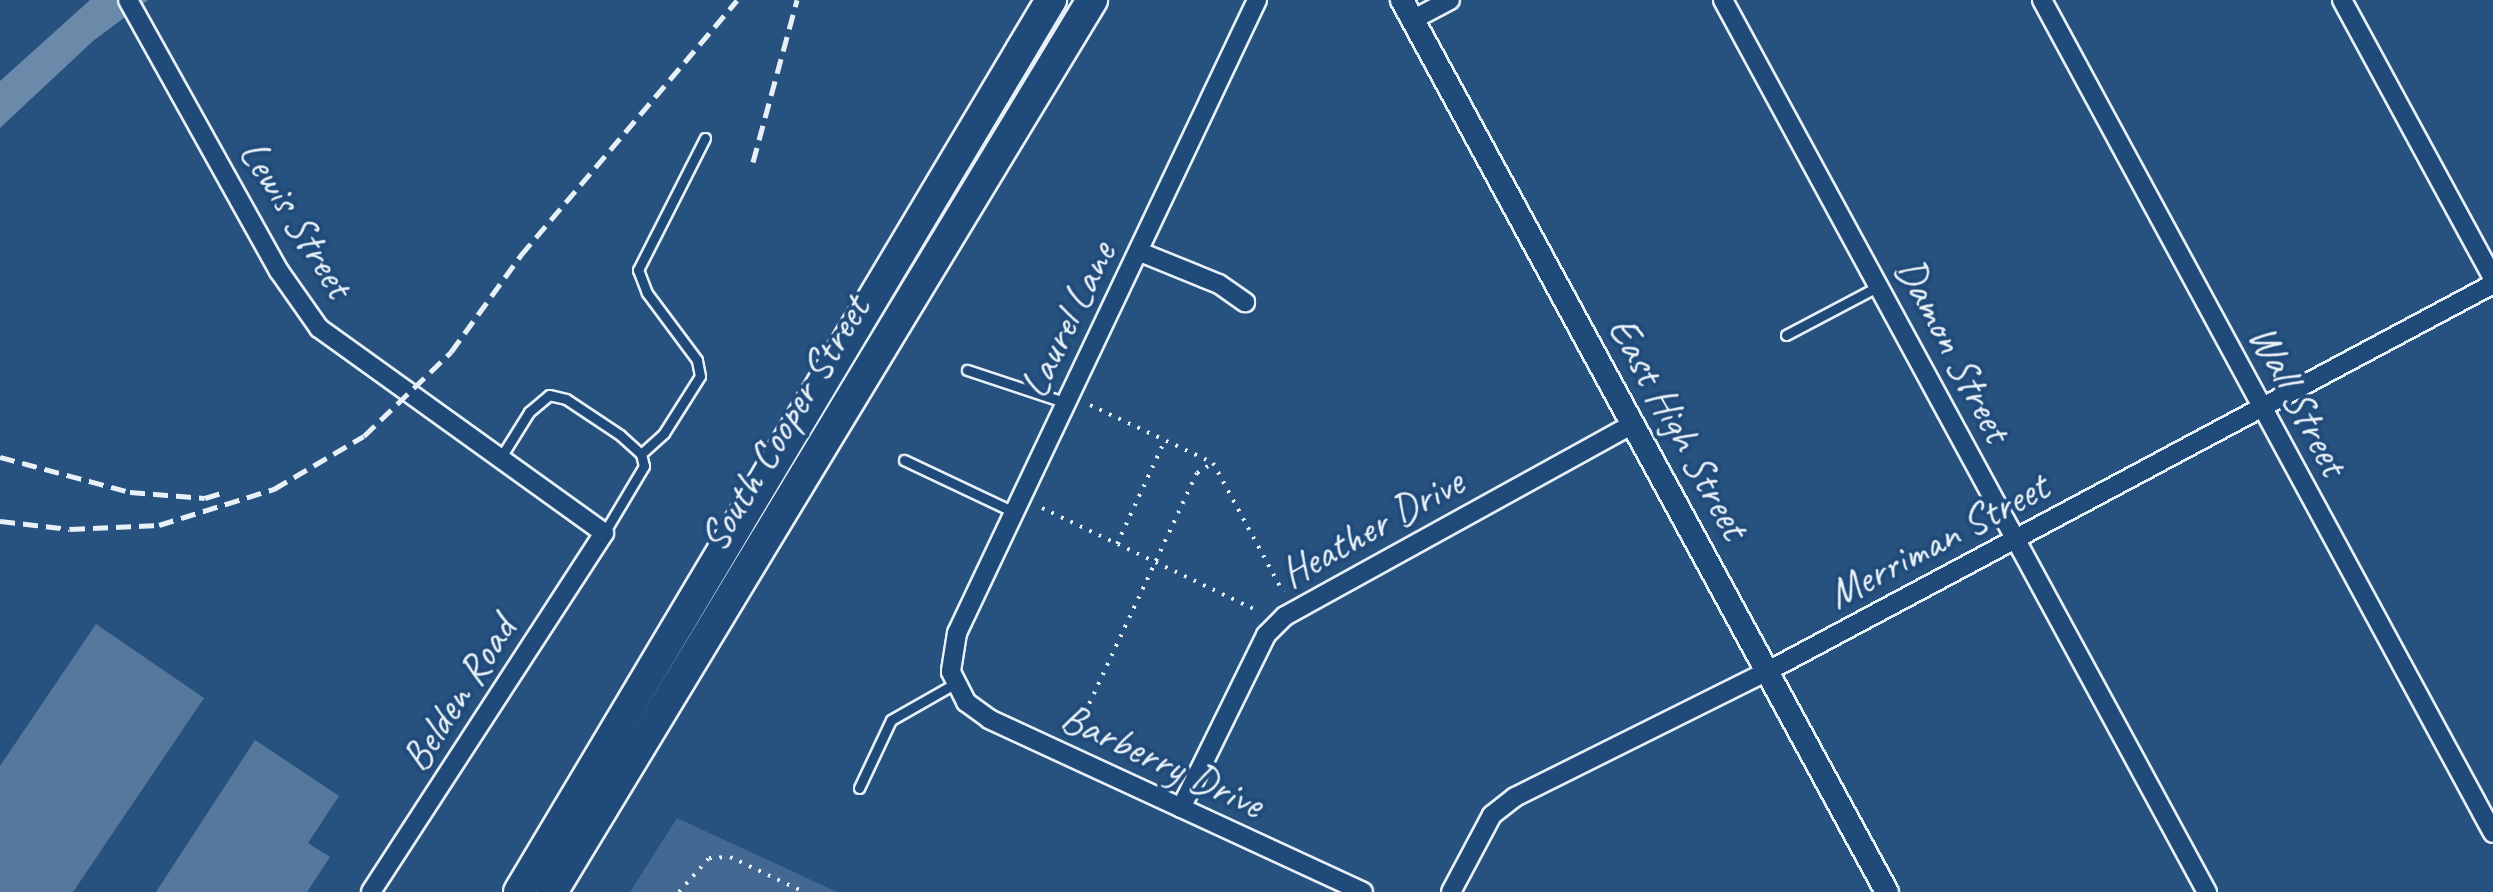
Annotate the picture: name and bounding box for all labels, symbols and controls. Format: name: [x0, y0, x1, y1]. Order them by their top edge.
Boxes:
street label: Lewis Street: [228, 131, 364, 307]
street label: Laurel Lane: [1009, 234, 1127, 406]
street label: Damon Street: [1883, 249, 2023, 451]
street label: South Cooper Street: [689, 287, 881, 561]
street label: East High Street: [1596, 308, 1760, 548]
street label: Wall Street: [2237, 316, 2359, 484]
street label: Heather Drive: [1272, 457, 1472, 599]
street label: Merriman Street: [1819, 462, 2057, 620]
street label: Belden Road: [391, 608, 527, 780]
street label: Barberry Drive: [1053, 692, 1271, 830]

